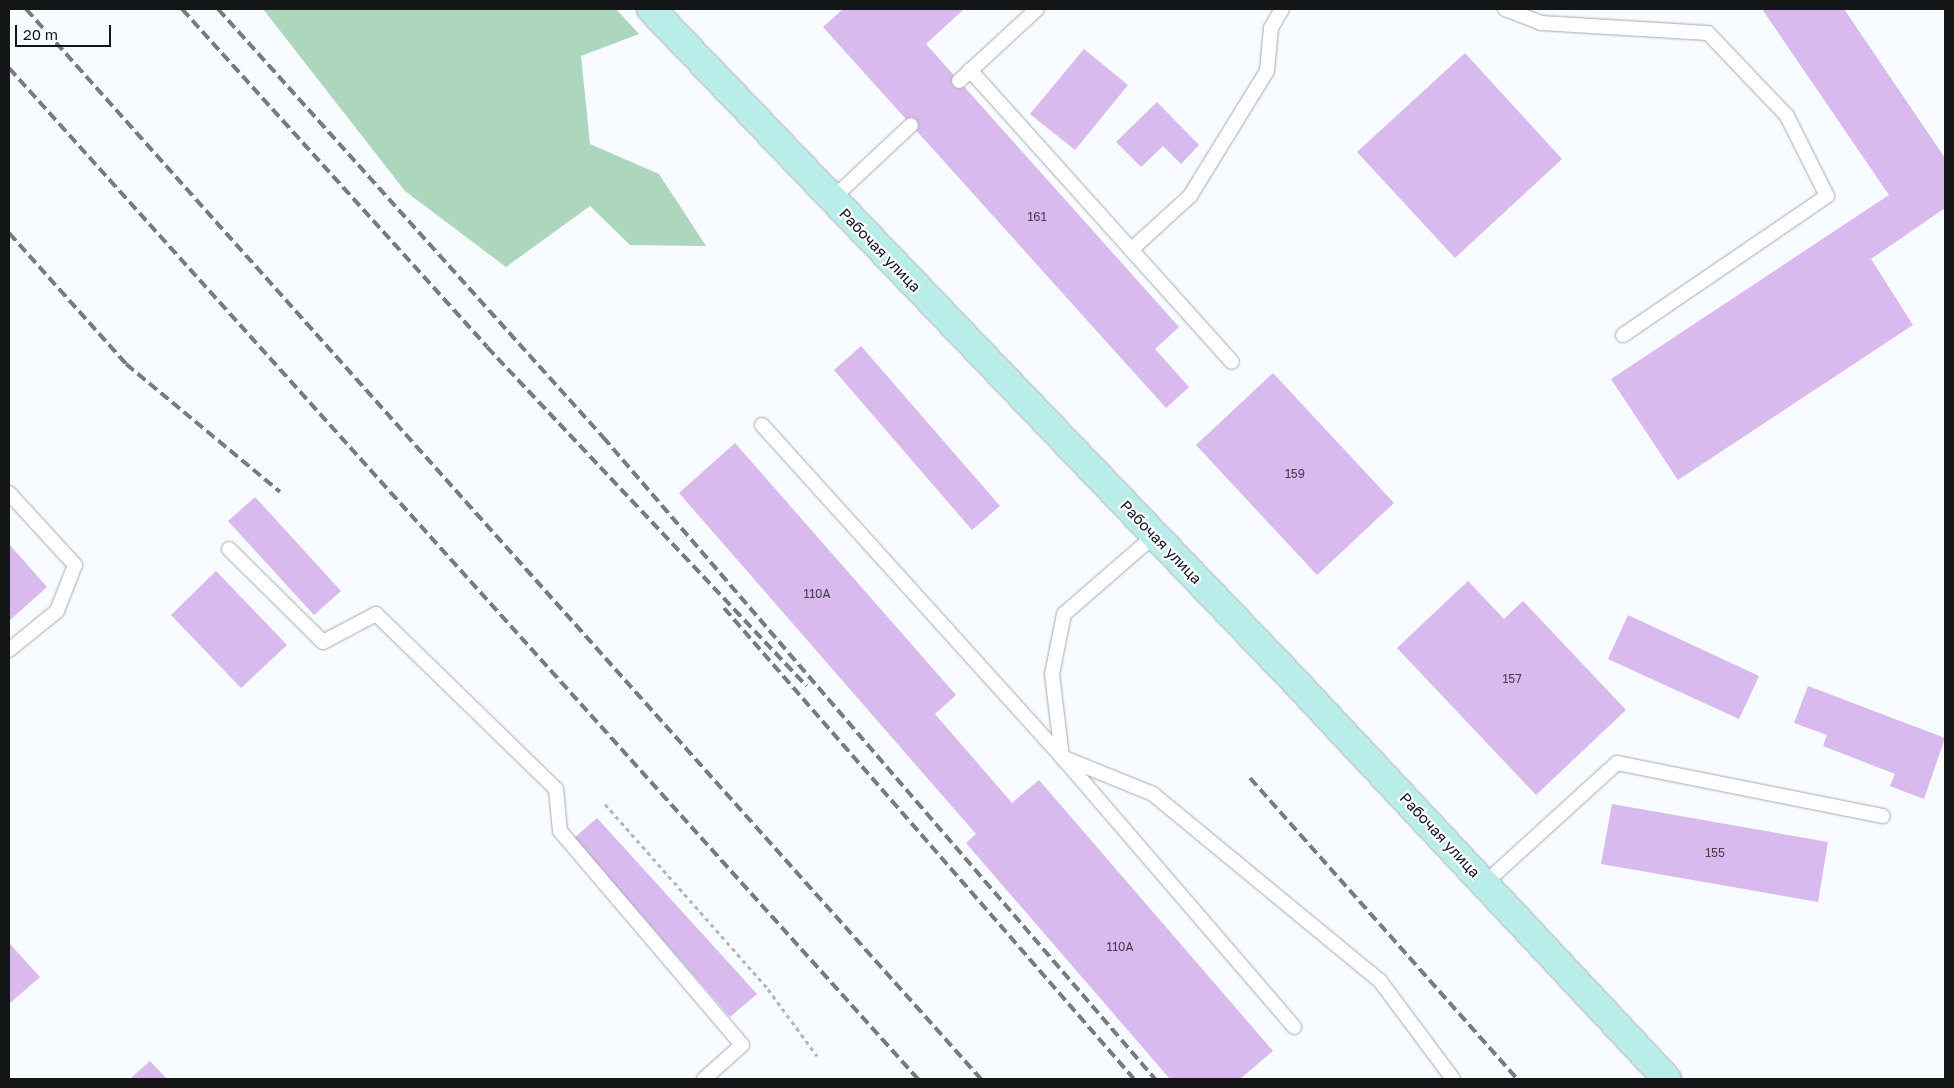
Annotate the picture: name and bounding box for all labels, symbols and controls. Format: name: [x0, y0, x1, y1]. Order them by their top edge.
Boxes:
scale bar: [18, 15, 114, 47]
text: 20 m: [23, 25, 58, 43]
street label: Рабочая улица: [836, 204, 924, 296]
house number: 161: [1028, 210, 1046, 224]
house number: 159: [1285, 467, 1305, 481]
street label: Рабочая улица: [1117, 496, 1205, 588]
house number: 110А: [803, 587, 831, 601]
house number: 157: [1502, 672, 1522, 686]
street label: Рабочая улица: [1396, 789, 1484, 881]
house number: 155: [1705, 846, 1725, 860]
house number: 110А: [1106, 940, 1134, 954]

